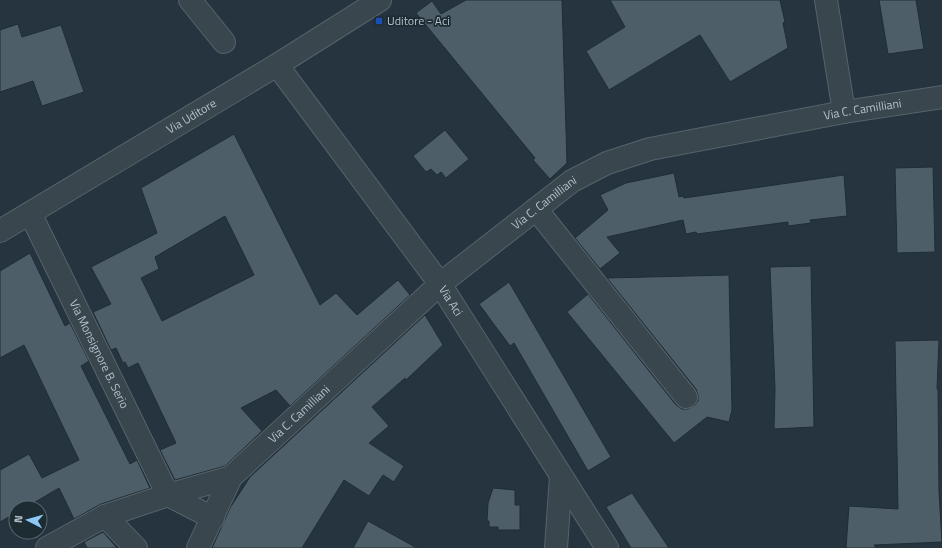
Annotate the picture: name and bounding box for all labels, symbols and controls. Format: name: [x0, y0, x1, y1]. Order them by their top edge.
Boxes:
place label: Uditore - Aci: [387, 11, 450, 30]
marker: Uditore - Aci: [374, 16, 384, 26]
street label: Via Uditore: [162, 93, 220, 138]
street label: Via C. Camilliani: [822, 93, 903, 125]
street label: Via C. Camilliani: [507, 170, 580, 234]
street label: Via Aci: [434, 282, 468, 320]
street label: Via Monsignore B. Serio: [65, 296, 134, 412]
street label: Via C. Camilliani: [263, 380, 334, 447]
north arrow: [8, 500, 48, 540]
text: N: [10, 514, 26, 524]

